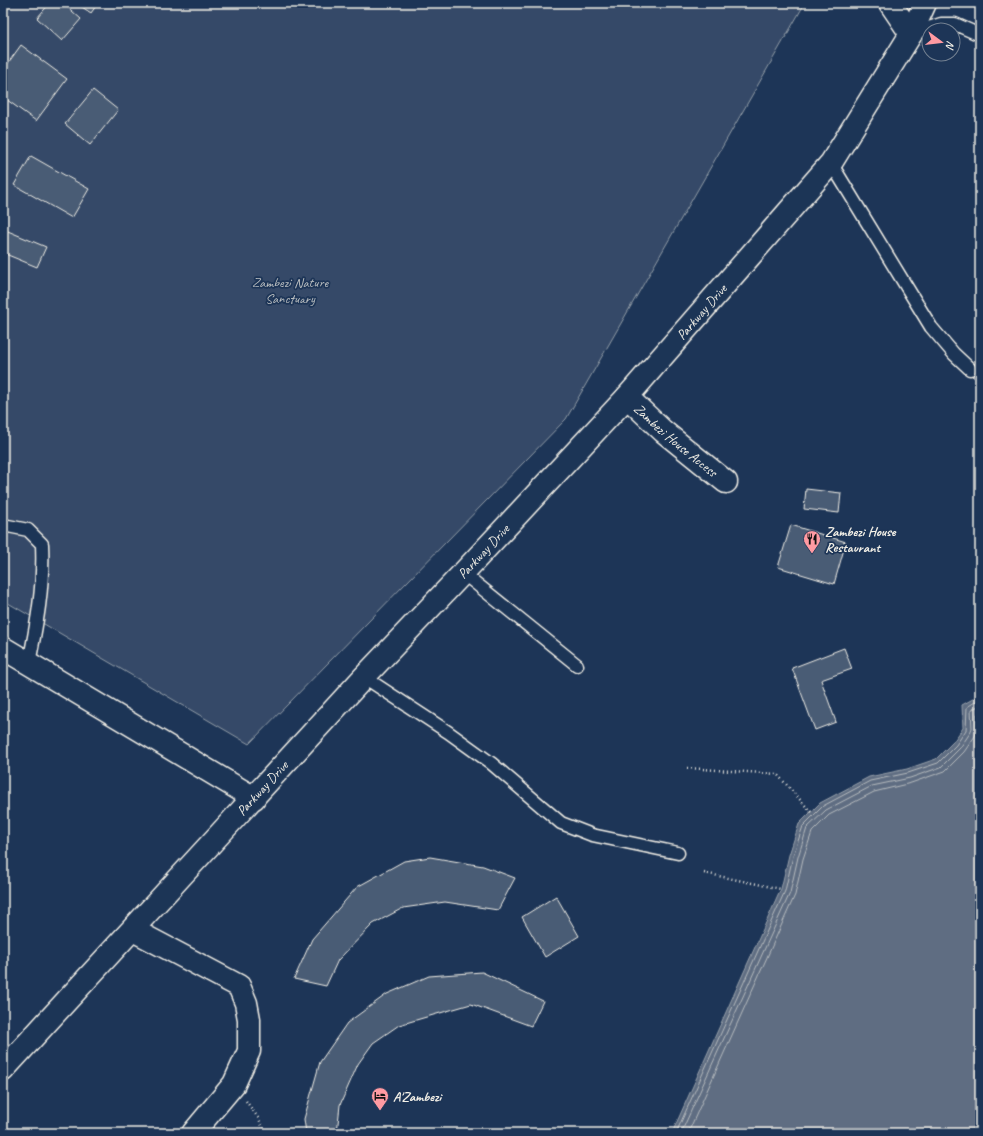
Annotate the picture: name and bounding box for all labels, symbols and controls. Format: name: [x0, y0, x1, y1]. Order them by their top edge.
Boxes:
north arrow: [921, 22, 961, 62]
text: N: [942, 39, 958, 52]
park label: Zambezi Nature Sanctuary: [252, 274, 329, 307]
street label: Parkway Drive: [673, 279, 731, 343]
street label: Zambezi House Access: [631, 400, 722, 481]
street label: Parkway Drive: [454, 519, 514, 582]
place label: Zambezi House Restaurant: [825, 523, 897, 556]
restaurant icon: Zambezi House Restaurant: [802, 529, 822, 554]
street label: Parkway Drive: [233, 756, 292, 819]
hotel icon: A'Zambezi: [370, 1086, 390, 1111]
place label: A'Zambezi: [393, 1088, 443, 1105]

